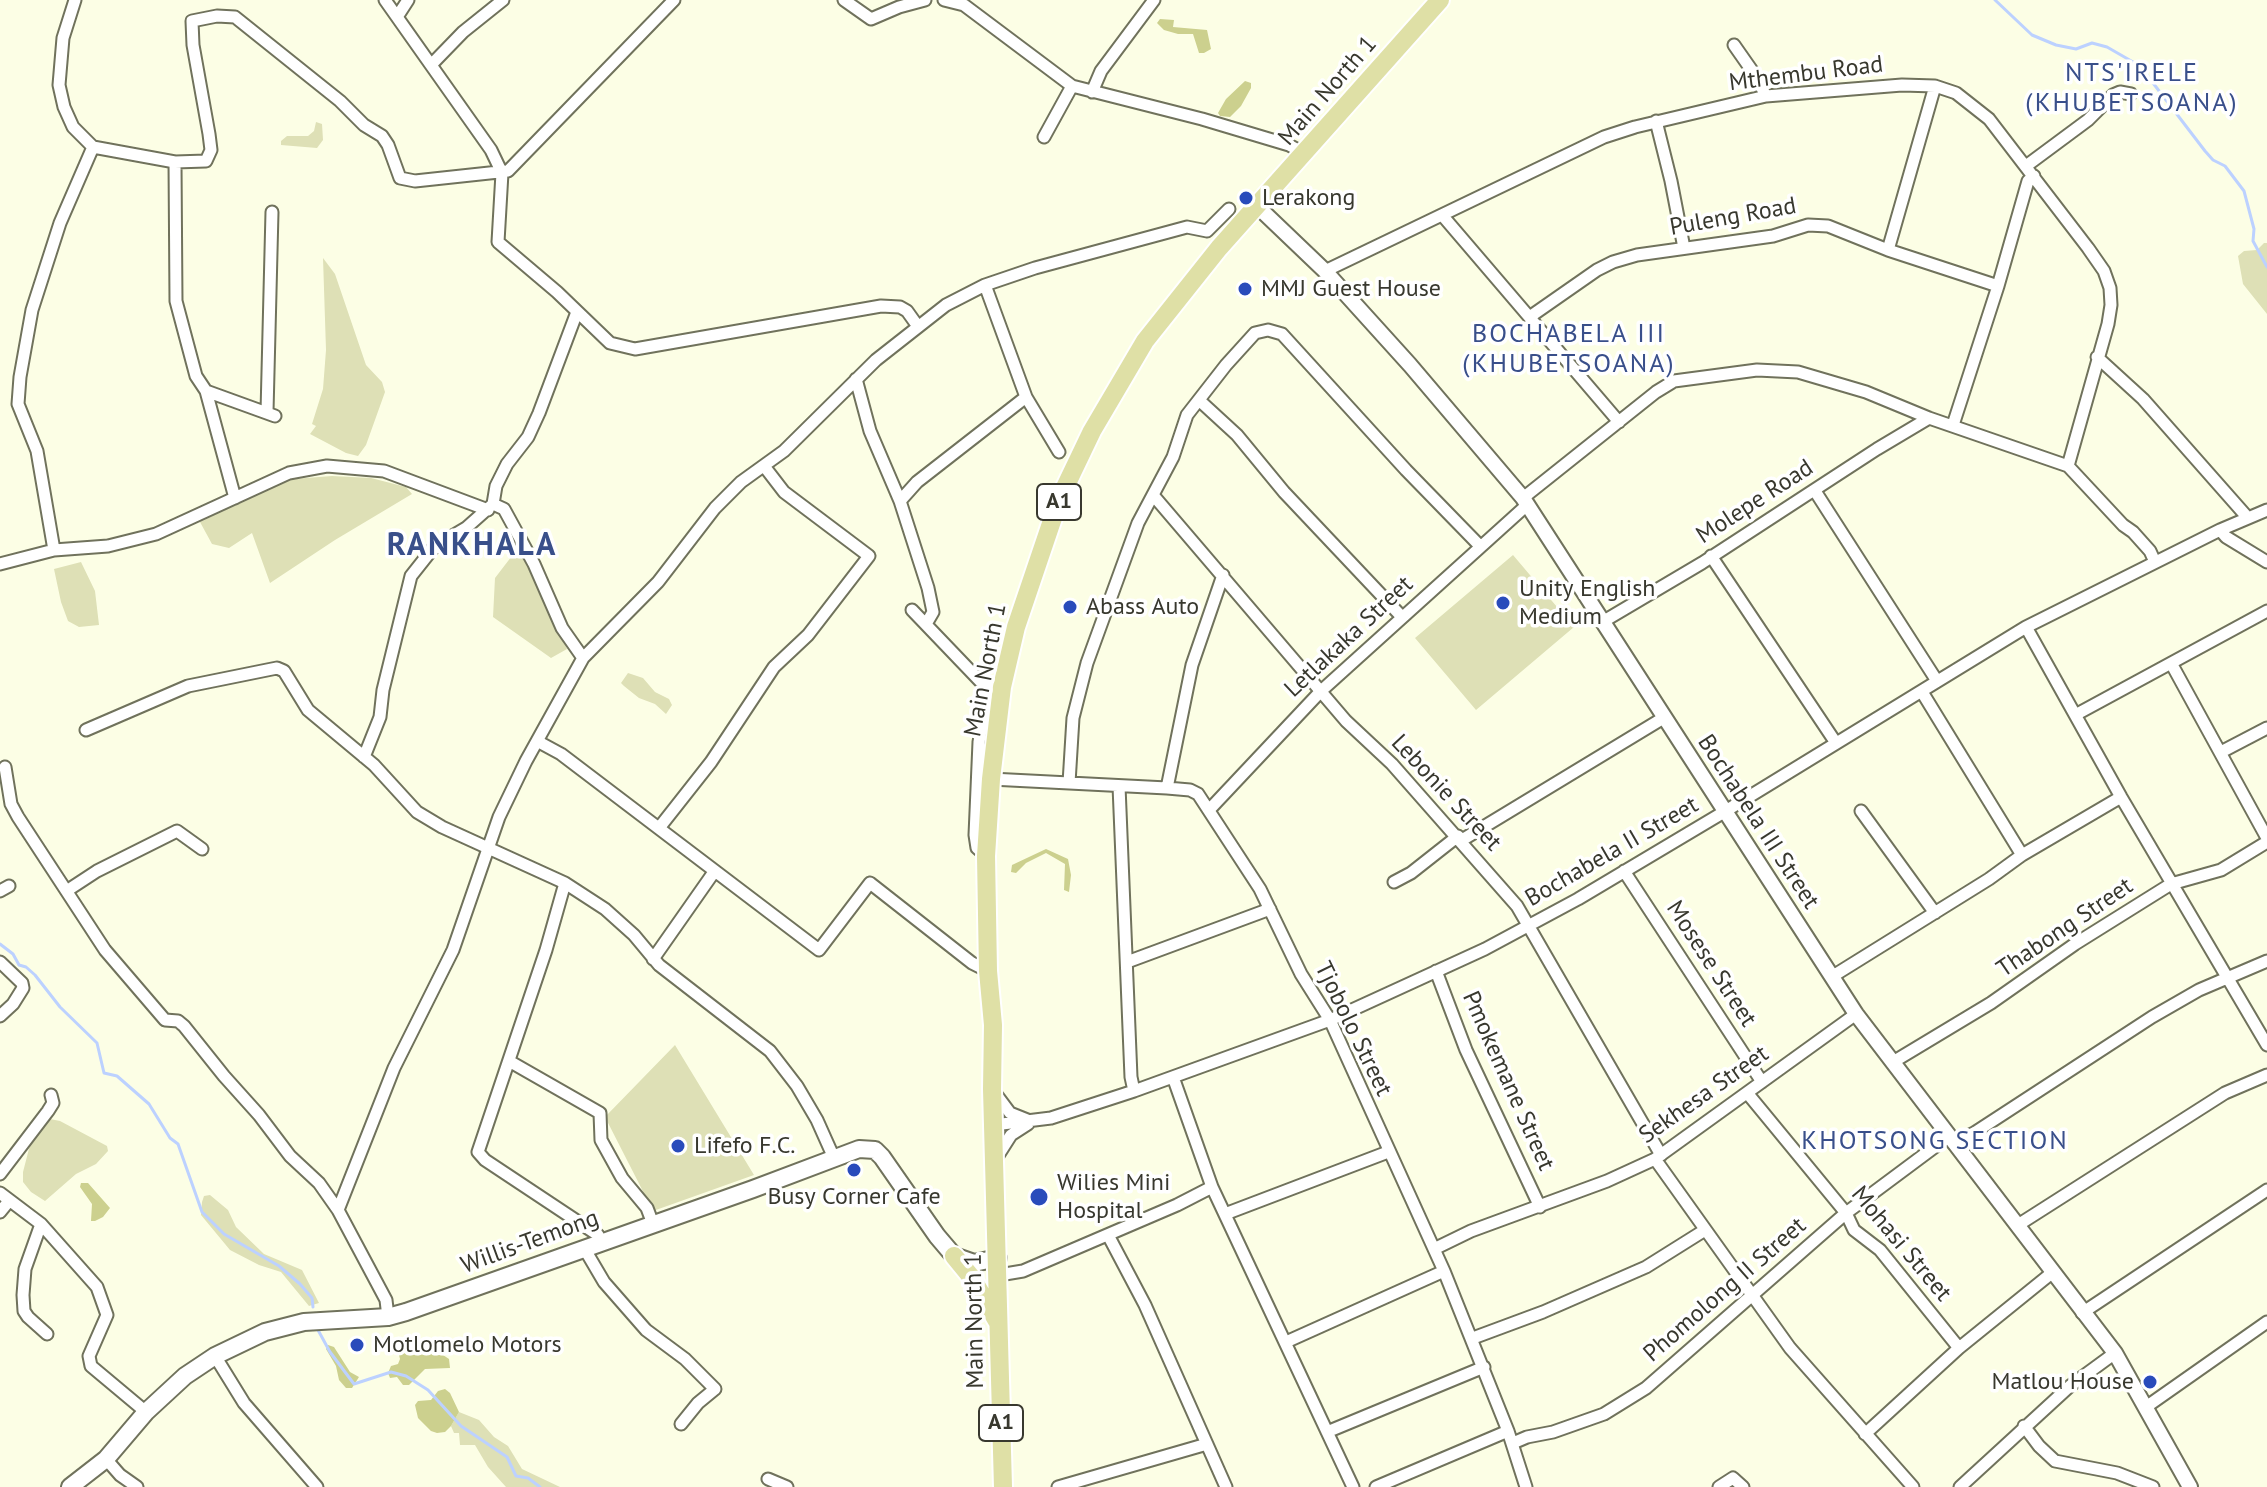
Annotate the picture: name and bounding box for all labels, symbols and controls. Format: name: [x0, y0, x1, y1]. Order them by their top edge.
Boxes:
street label: Main North 1: [1273, 30, 1383, 152]
street label: Mthembu Road: [1727, 50, 1885, 98]
district label: NTS'IRELE (KHUBETSOANA): [2025, 58, 2239, 120]
place label: Lerakong: [1262, 184, 1355, 212]
marker: Lerakong: [1237, 189, 1255, 207]
street label: Puleng Road: [1667, 192, 1799, 242]
place label: MMJ Guest House: [1261, 275, 1441, 303]
marker: MMJ Guest House: [1236, 280, 1254, 298]
district label: BOCHABELA III (KHUBETSOANA): [1462, 319, 1676, 380]
street label: Molepe Road: [1691, 454, 1819, 550]
road number: A1: [1037, 484, 1081, 520]
district label: RANKHALA: [387, 527, 557, 565]
street label: Letlakaka Street: [1279, 570, 1419, 704]
place label: Unity English Medium: [1519, 575, 1655, 631]
place label: Abass Auto: [1086, 593, 1199, 621]
marker: Unity English Medium: [1494, 594, 1512, 612]
marker: Abass Auto: [1061, 598, 1079, 616]
street label: Main North 1: [959, 601, 1013, 739]
street label: Lebonie Street: [1385, 729, 1507, 857]
street label: Bochabela III Street: [1691, 730, 1825, 914]
street label: Bochabela II Street: [1520, 791, 1704, 913]
street label: Thabong Street: [1991, 872, 2139, 984]
street label: Mosese Street: [1660, 896, 1762, 1032]
street label: Tjobolo Street: [1308, 957, 1398, 1101]
street label: Pmokemane Street: [1456, 987, 1560, 1175]
street label: Sekhesa Street: [1634, 1040, 1774, 1150]
district label: KHOTSONG SECTION: [1801, 1126, 2069, 1158]
place label: Lifefo F.C.: [694, 1132, 795, 1160]
marker: Lifefo F.C.: [669, 1137, 687, 1155]
marker: Busy Corner Cafe: [845, 1161, 863, 1179]
place label: Wilies Mini Hospital: [1057, 1169, 1170, 1225]
street label: Mohasi Street: [1845, 1181, 1957, 1307]
place label: Busy Corner Cafe: [767, 1183, 941, 1211]
marker: Wilies Mini Hospital: [1028, 1186, 1050, 1208]
street label: Willis-Temong: [457, 1204, 603, 1280]
street label: Phomolong II Street: [1638, 1212, 1812, 1368]
street label: Main North 1: [959, 1253, 991, 1389]
place label: Motlomelo Motors: [373, 1331, 562, 1359]
marker: Motlomelo Motors: [348, 1336, 366, 1354]
place label: Matlou House: [1992, 1368, 2134, 1396]
marker: Matlou House: [2141, 1373, 2159, 1391]
road number: A1: [979, 1405, 1023, 1441]

